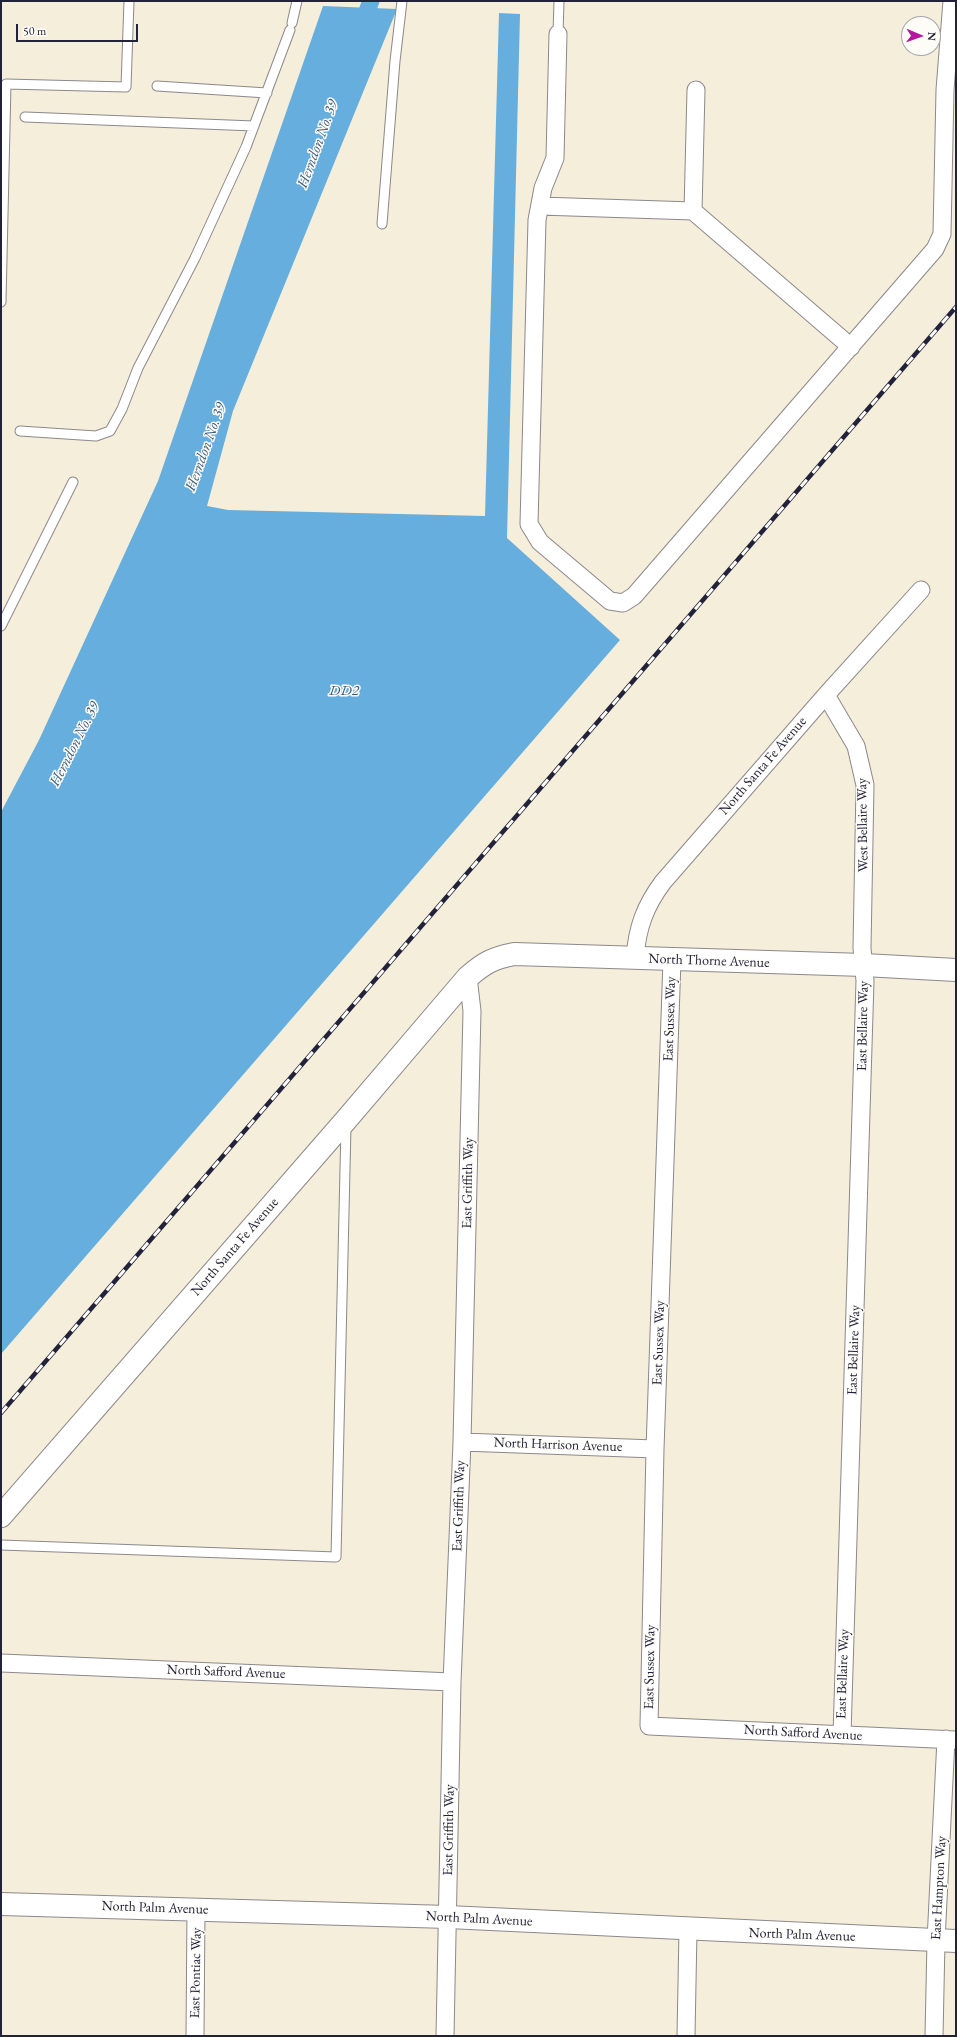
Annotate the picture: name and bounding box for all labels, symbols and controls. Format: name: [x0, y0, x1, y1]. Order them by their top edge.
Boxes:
scale bar: [18, 16, 140, 42]
north arrow: [901, 16, 941, 56]
text: 50 m: [23, 23, 46, 39]
text: N: [925, 32, 939, 41]
water label: Herndon No. 39: [294, 98, 342, 190]
water label: Herndon No. 39: [182, 401, 230, 493]
water label: DD2: [329, 682, 359, 700]
water label: Herndon No. 39: [46, 699, 104, 789]
street label: North Santa Fe Avenue: [716, 713, 810, 819]
street label: West Bellaire Way: [854, 778, 872, 872]
street label: North Thorne Avenue: [648, 950, 770, 972]
street label: East Sussex Way: [660, 976, 680, 1062]
street label: East Bellaire Way: [854, 981, 872, 1071]
street label: East Griffith Way: [459, 1137, 477, 1229]
street label: North Santa Fe Avenue: [188, 1194, 282, 1300]
street label: East Sussex Way: [649, 1300, 669, 1386]
street label: East Bellaire Way: [844, 1305, 864, 1395]
street label: North Harrison Avenue: [493, 1434, 623, 1456]
street label: East Griffith Way: [449, 1460, 469, 1552]
street label: East Sussex Way: [641, 1624, 659, 1710]
street label: East Bellaire Way: [833, 1629, 853, 1719]
street label: North Safford Avenue: [166, 1662, 286, 1682]
street label: North Safford Avenue: [743, 1722, 863, 1744]
street label: East Griffith Way: [440, 1784, 458, 1876]
street label: East Hampton Way: [928, 1835, 950, 1941]
street label: North Palm Avenue: [101, 1898, 209, 1918]
street label: North Palm Avenue: [425, 1908, 533, 1930]
street label: North Palm Avenue: [748, 1925, 856, 1945]
street label: East Pontiac Way: [187, 1927, 205, 2019]

